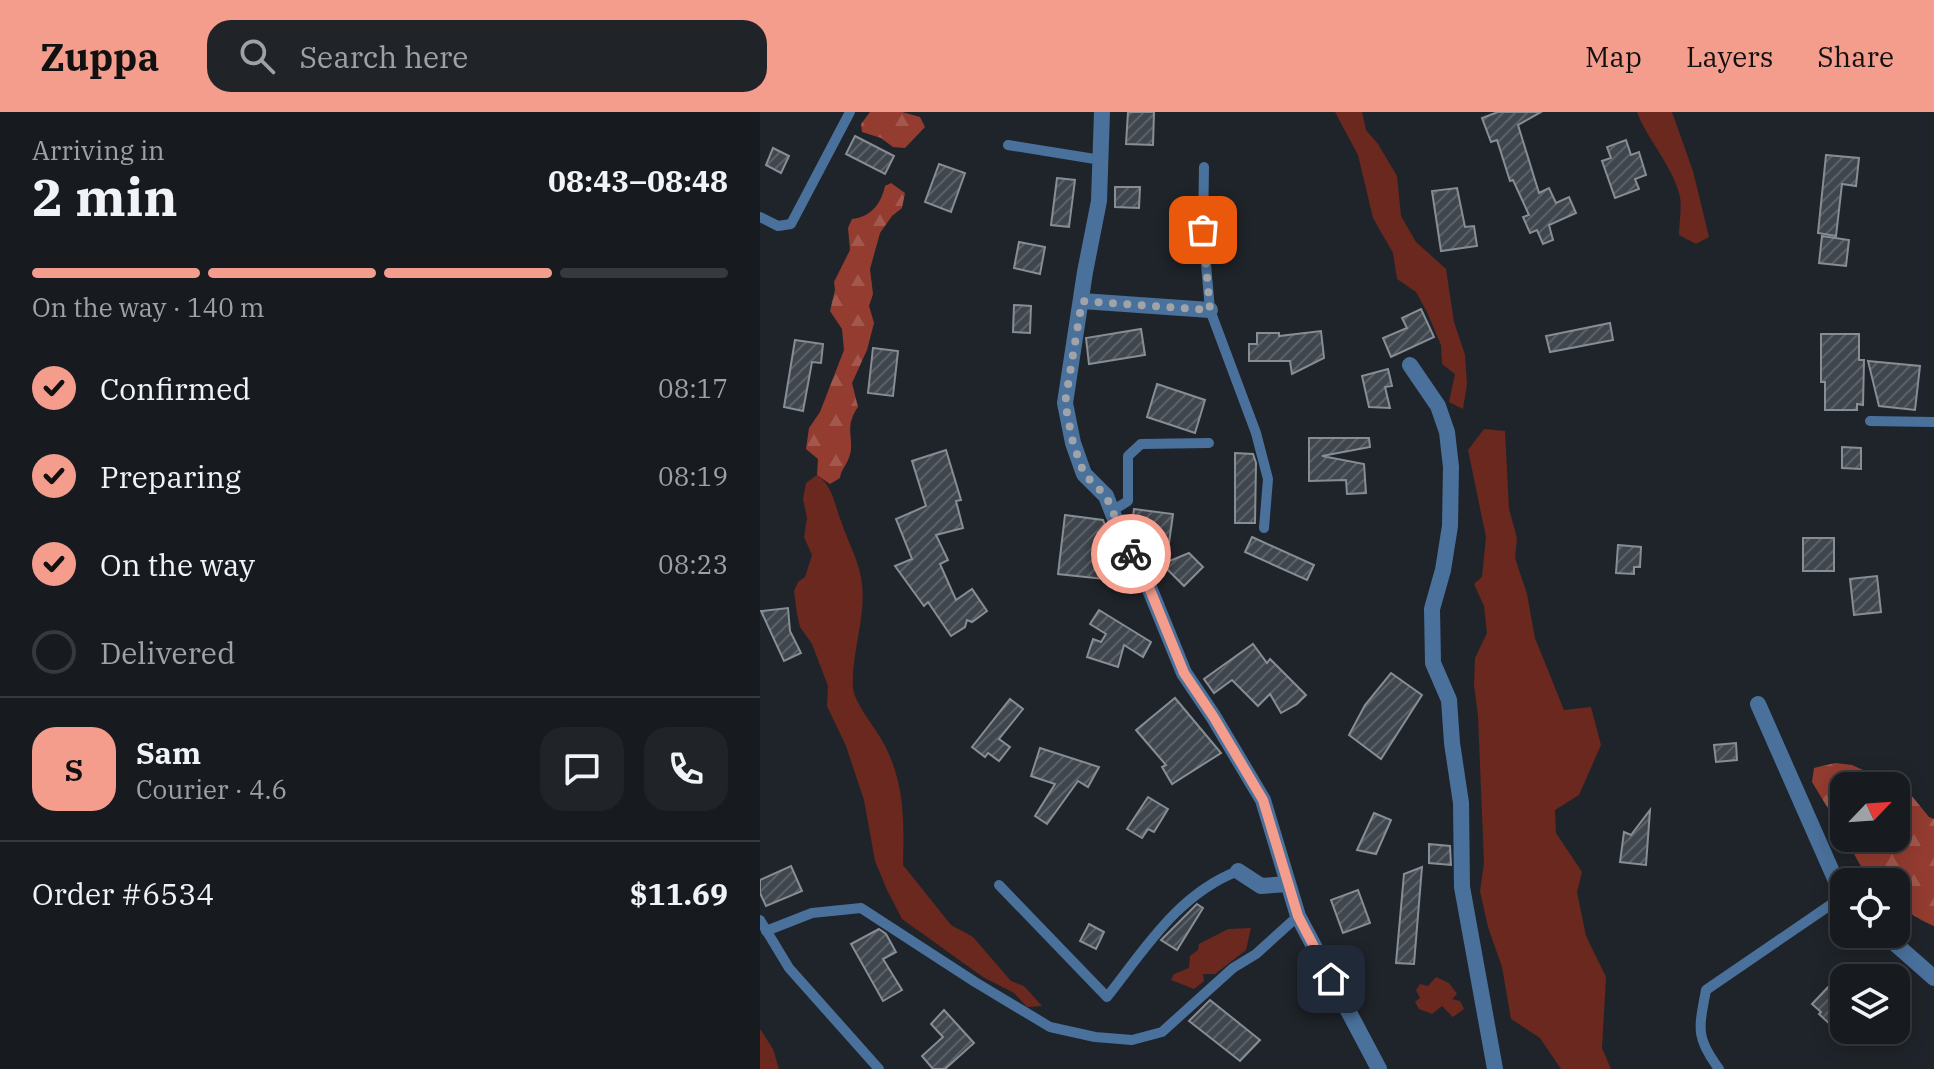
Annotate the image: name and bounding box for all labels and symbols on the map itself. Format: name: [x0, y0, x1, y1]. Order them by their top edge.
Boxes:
pin: [1169, 196, 1237, 264]
courier: [1091, 514, 1171, 594]
north arrow: [1830, 772, 1910, 852]
pin: [1297, 945, 1365, 1013]

